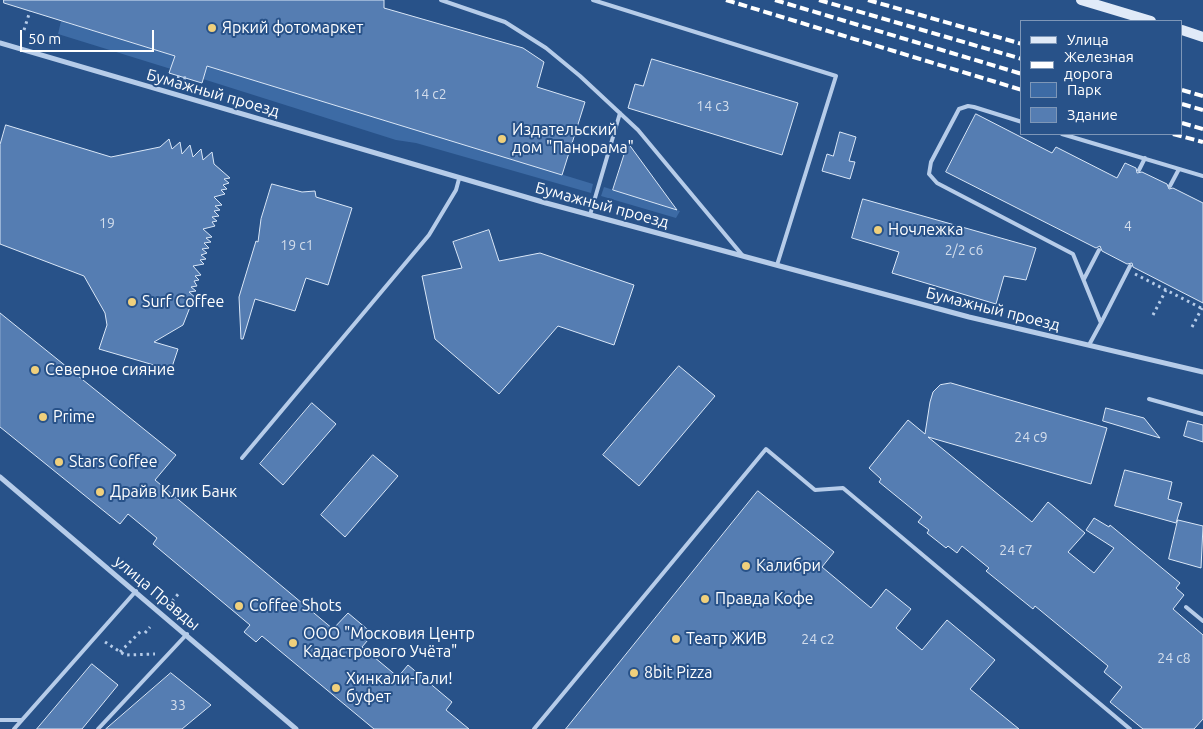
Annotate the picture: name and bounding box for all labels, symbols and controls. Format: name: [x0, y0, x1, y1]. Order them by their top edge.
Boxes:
place label: Яркий фотомаркет: [222, 18, 363, 38]
scale bar: [22, 20, 156, 52]
legend: [1020, 20, 1183, 135]
marker: Яркий фотомаркет: [206, 22, 218, 34]
text: 50 m: [28, 30, 61, 47]
text: Улица: [1067, 31, 1109, 48]
text: Железная дорога: [1064, 48, 1134, 82]
street label: Бумажный проезд: [144, 65, 282, 121]
text: Парк: [1067, 81, 1102, 98]
house number: 14 с2: [413, 86, 447, 102]
house number: 14 с3: [696, 98, 730, 114]
text: Здание: [1067, 106, 1118, 123]
place label: Издательский дом "Панорама": [512, 120, 634, 158]
marker: Издательский дом "Панорама": [496, 133, 508, 145]
street label: Бумажный проезд: [533, 178, 671, 232]
house number: 19: [99, 215, 115, 231]
house number: 4: [1124, 218, 1132, 234]
place label: Ночлежка: [888, 220, 963, 240]
marker: Ночлежка: [872, 224, 884, 236]
house number: 19 с1: [280, 237, 314, 253]
house number: 2/2 с6: [945, 242, 983, 258]
street label: Бумажный проезд: [924, 283, 1062, 335]
place label: Surf Coffee: [142, 292, 224, 312]
marker: Surf Coffee: [126, 296, 138, 308]
place label: Северное сияние: [45, 360, 175, 380]
marker: Северное сияние: [29, 364, 41, 376]
place label: Prime: [53, 407, 95, 427]
marker: Prime: [37, 411, 49, 423]
house number: 24 с9: [1014, 429, 1048, 445]
place label: Stars Coffee: [69, 452, 158, 472]
marker: Stars Coffee: [53, 456, 65, 468]
place label: Драйв Клик Банк: [110, 482, 237, 502]
marker: Драйв Клик Банк: [94, 486, 106, 498]
house number: 24 с7: [999, 542, 1033, 558]
street label: улица Правды: [110, 552, 204, 634]
place label: Калибри: [756, 556, 821, 576]
marker: Калибри: [740, 560, 752, 572]
place label: Правда Кофе: [715, 589, 814, 609]
marker: Правда Кофе: [699, 593, 711, 605]
place label: Coffee Shots: [249, 596, 342, 616]
marker: Coffee Shots: [233, 600, 245, 612]
place label: ООО "Московия Центр Кадастрового Учёта": [303, 624, 475, 662]
place label: Театр ЖИВ: [686, 629, 767, 649]
house number: 24 с2: [801, 631, 835, 647]
marker: Театр ЖИВ: [670, 633, 682, 645]
marker: ООО "Московия Центр Кадастрового Учёта": [287, 637, 299, 649]
house number: 24 с8: [1157, 650, 1191, 666]
place label: 8bit Pizza: [644, 663, 713, 683]
marker: 8bit Pizza: [628, 667, 640, 679]
place label: Хинкали-Гали! буфет: [346, 669, 453, 707]
marker: Хинкали-Гали! буфет: [330, 682, 342, 694]
house number: 33: [170, 697, 186, 713]

